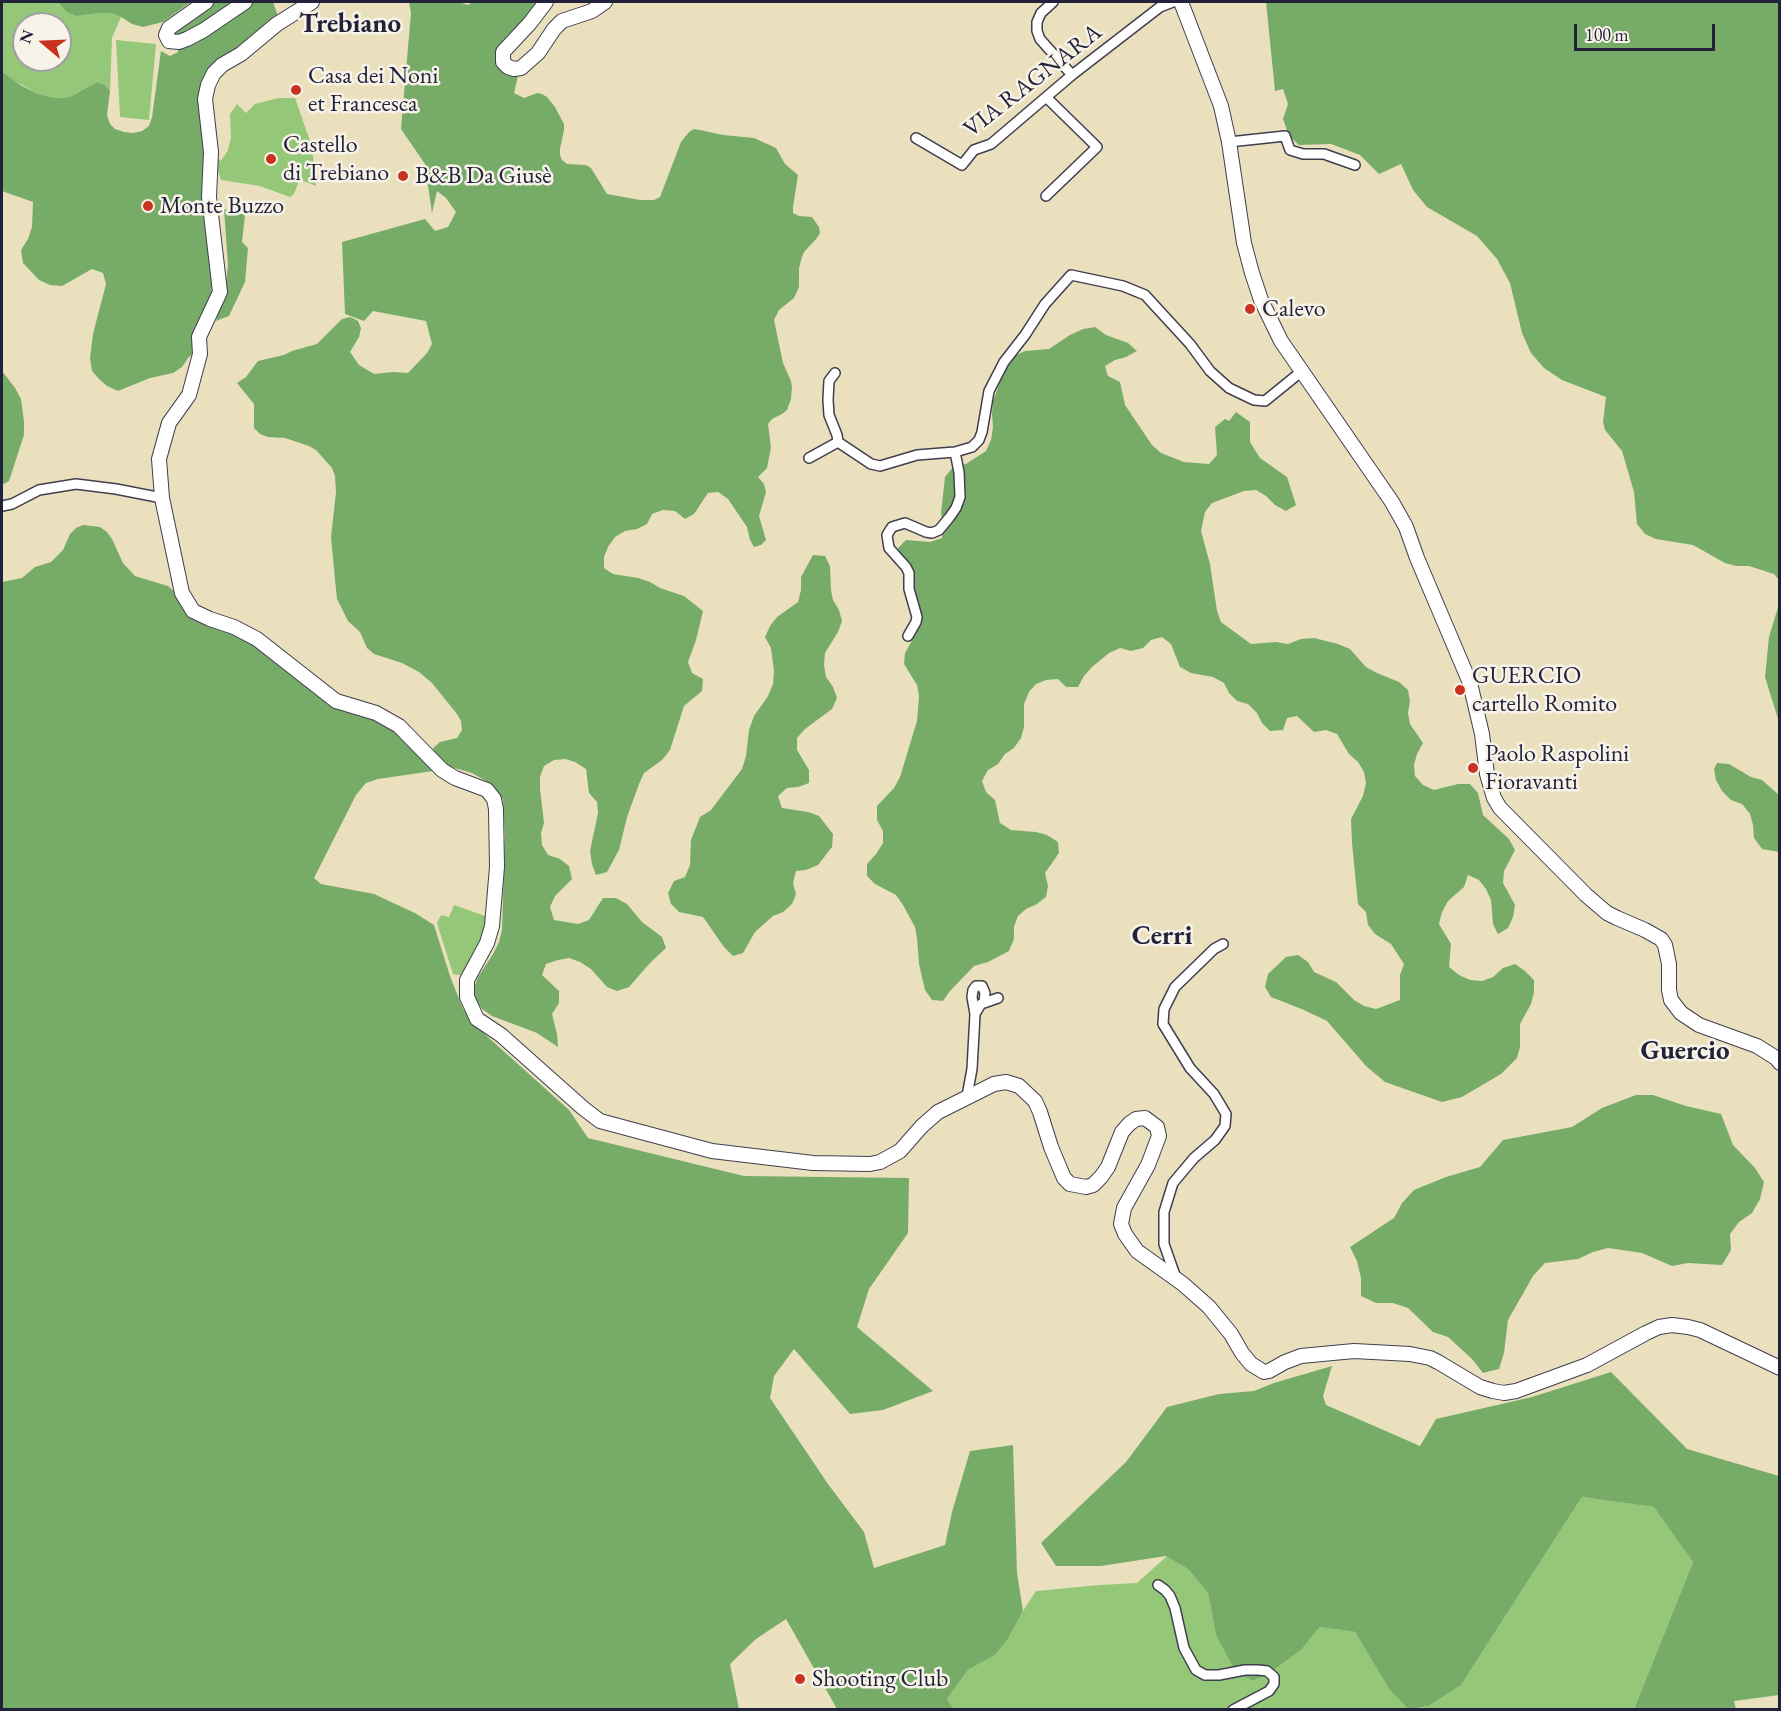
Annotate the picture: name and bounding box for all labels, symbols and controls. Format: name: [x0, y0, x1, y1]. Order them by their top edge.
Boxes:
district label: Trebiano: [299, 9, 401, 41]
north arrow: [12, 12, 72, 72]
scale bar: [1577, 12, 1718, 50]
street label: VIA RAGNARA: [958, 18, 1108, 144]
text: 100 m: [1585, 23, 1629, 46]
text: N: [14, 27, 38, 46]
place label: Casa dei Noni et Francesca: [308, 62, 438, 118]
marker: Casa dei Noni et Francesca: [289, 83, 303, 97]
place label: Castello di Trebiano: [283, 131, 389, 187]
marker: Castello di Trebiano: [264, 152, 278, 166]
place label: B&B Da Giusè: [415, 162, 552, 190]
marker: B&B Da Giusè: [396, 169, 410, 183]
place label: Monte Buzzo: [160, 192, 284, 220]
marker: Monte Buzzo: [141, 199, 155, 213]
place label: Calevo: [1262, 295, 1326, 323]
marker: Calevo: [1243, 302, 1257, 316]
place label: GUERCIO cartello Romito: [1472, 662, 1617, 718]
marker: GUERCIO cartello Romito: [1453, 683, 1467, 697]
place label: Paolo Raspolini Fioravanti: [1485, 740, 1629, 796]
marker: Paolo Raspolini Fioravanti: [1466, 761, 1480, 775]
district label: Cerri: [1132, 921, 1192, 953]
district label: Guercio: [1640, 1036, 1730, 1068]
place label: Shooting Club: [812, 1665, 948, 1693]
marker: Shooting Club: [793, 1672, 807, 1686]

